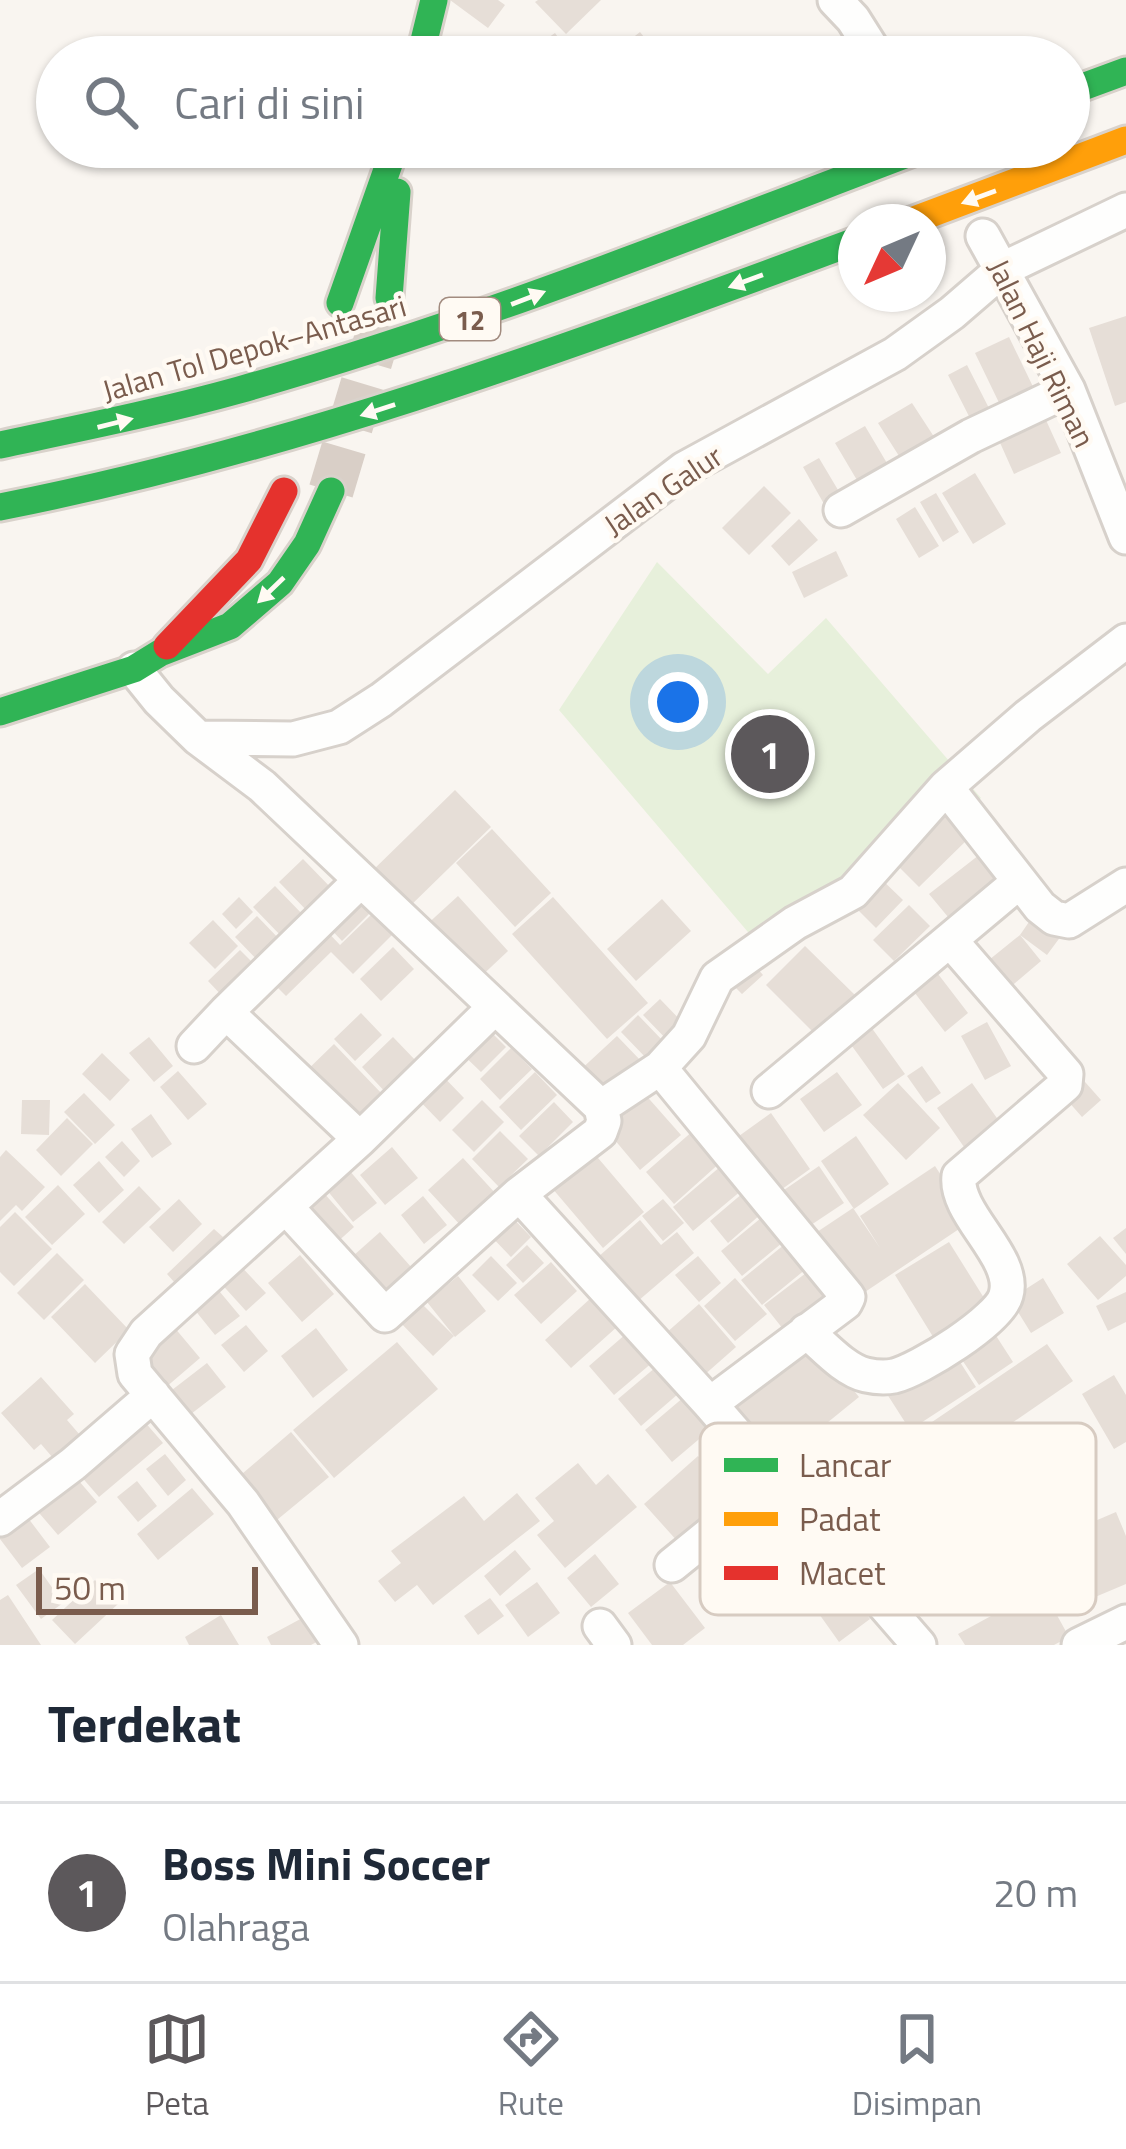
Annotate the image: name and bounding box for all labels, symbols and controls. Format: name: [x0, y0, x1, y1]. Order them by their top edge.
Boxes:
search box: [36, 36, 1090, 168]
text: Cari di sini: [174, 68, 365, 136]
icon: search: [78, 69, 144, 135]
one-way arrow: [960, 189, 996, 207]
north arrow: [838, 204, 946, 312]
street label: Jalan Haji Riman: [976, 251, 1108, 455]
one-way arrow: [728, 273, 764, 291]
street label: Jalan Tol Depok–Antasari: [97, 283, 411, 413]
one-way arrow: [510, 287, 546, 306]
road number: 12: [440, 298, 500, 340]
one-way arrow: [359, 402, 396, 420]
one-way arrow: [96, 413, 133, 432]
street label: Jalan Galur: [594, 433, 732, 547]
one-way arrow: [257, 575, 286, 603]
your location: [648, 672, 708, 732]
pin: 1: [731, 709, 809, 799]
legend: [700, 1423, 1096, 1615]
text: Lancar: [799, 1440, 891, 1490]
text: Padat: [799, 1494, 881, 1544]
text: Macet: [799, 1548, 886, 1598]
scale bar: [36, 1561, 258, 1614]
text: 50 m: [54, 1563, 126, 1613]
text: Terdekat: [48, 1684, 241, 1762]
text: Boss Mini Soccer: [162, 1829, 490, 1897]
text: 1: [76, 1863, 98, 1922]
text: 20 m: [993, 1863, 1078, 1922]
text: Olahraga: [162, 1897, 310, 1956]
tab: Peta: [144, 2006, 210, 2128]
tab: Rute: [498, 2006, 564, 2128]
tab: Disimpan: [852, 2006, 982, 2128]

